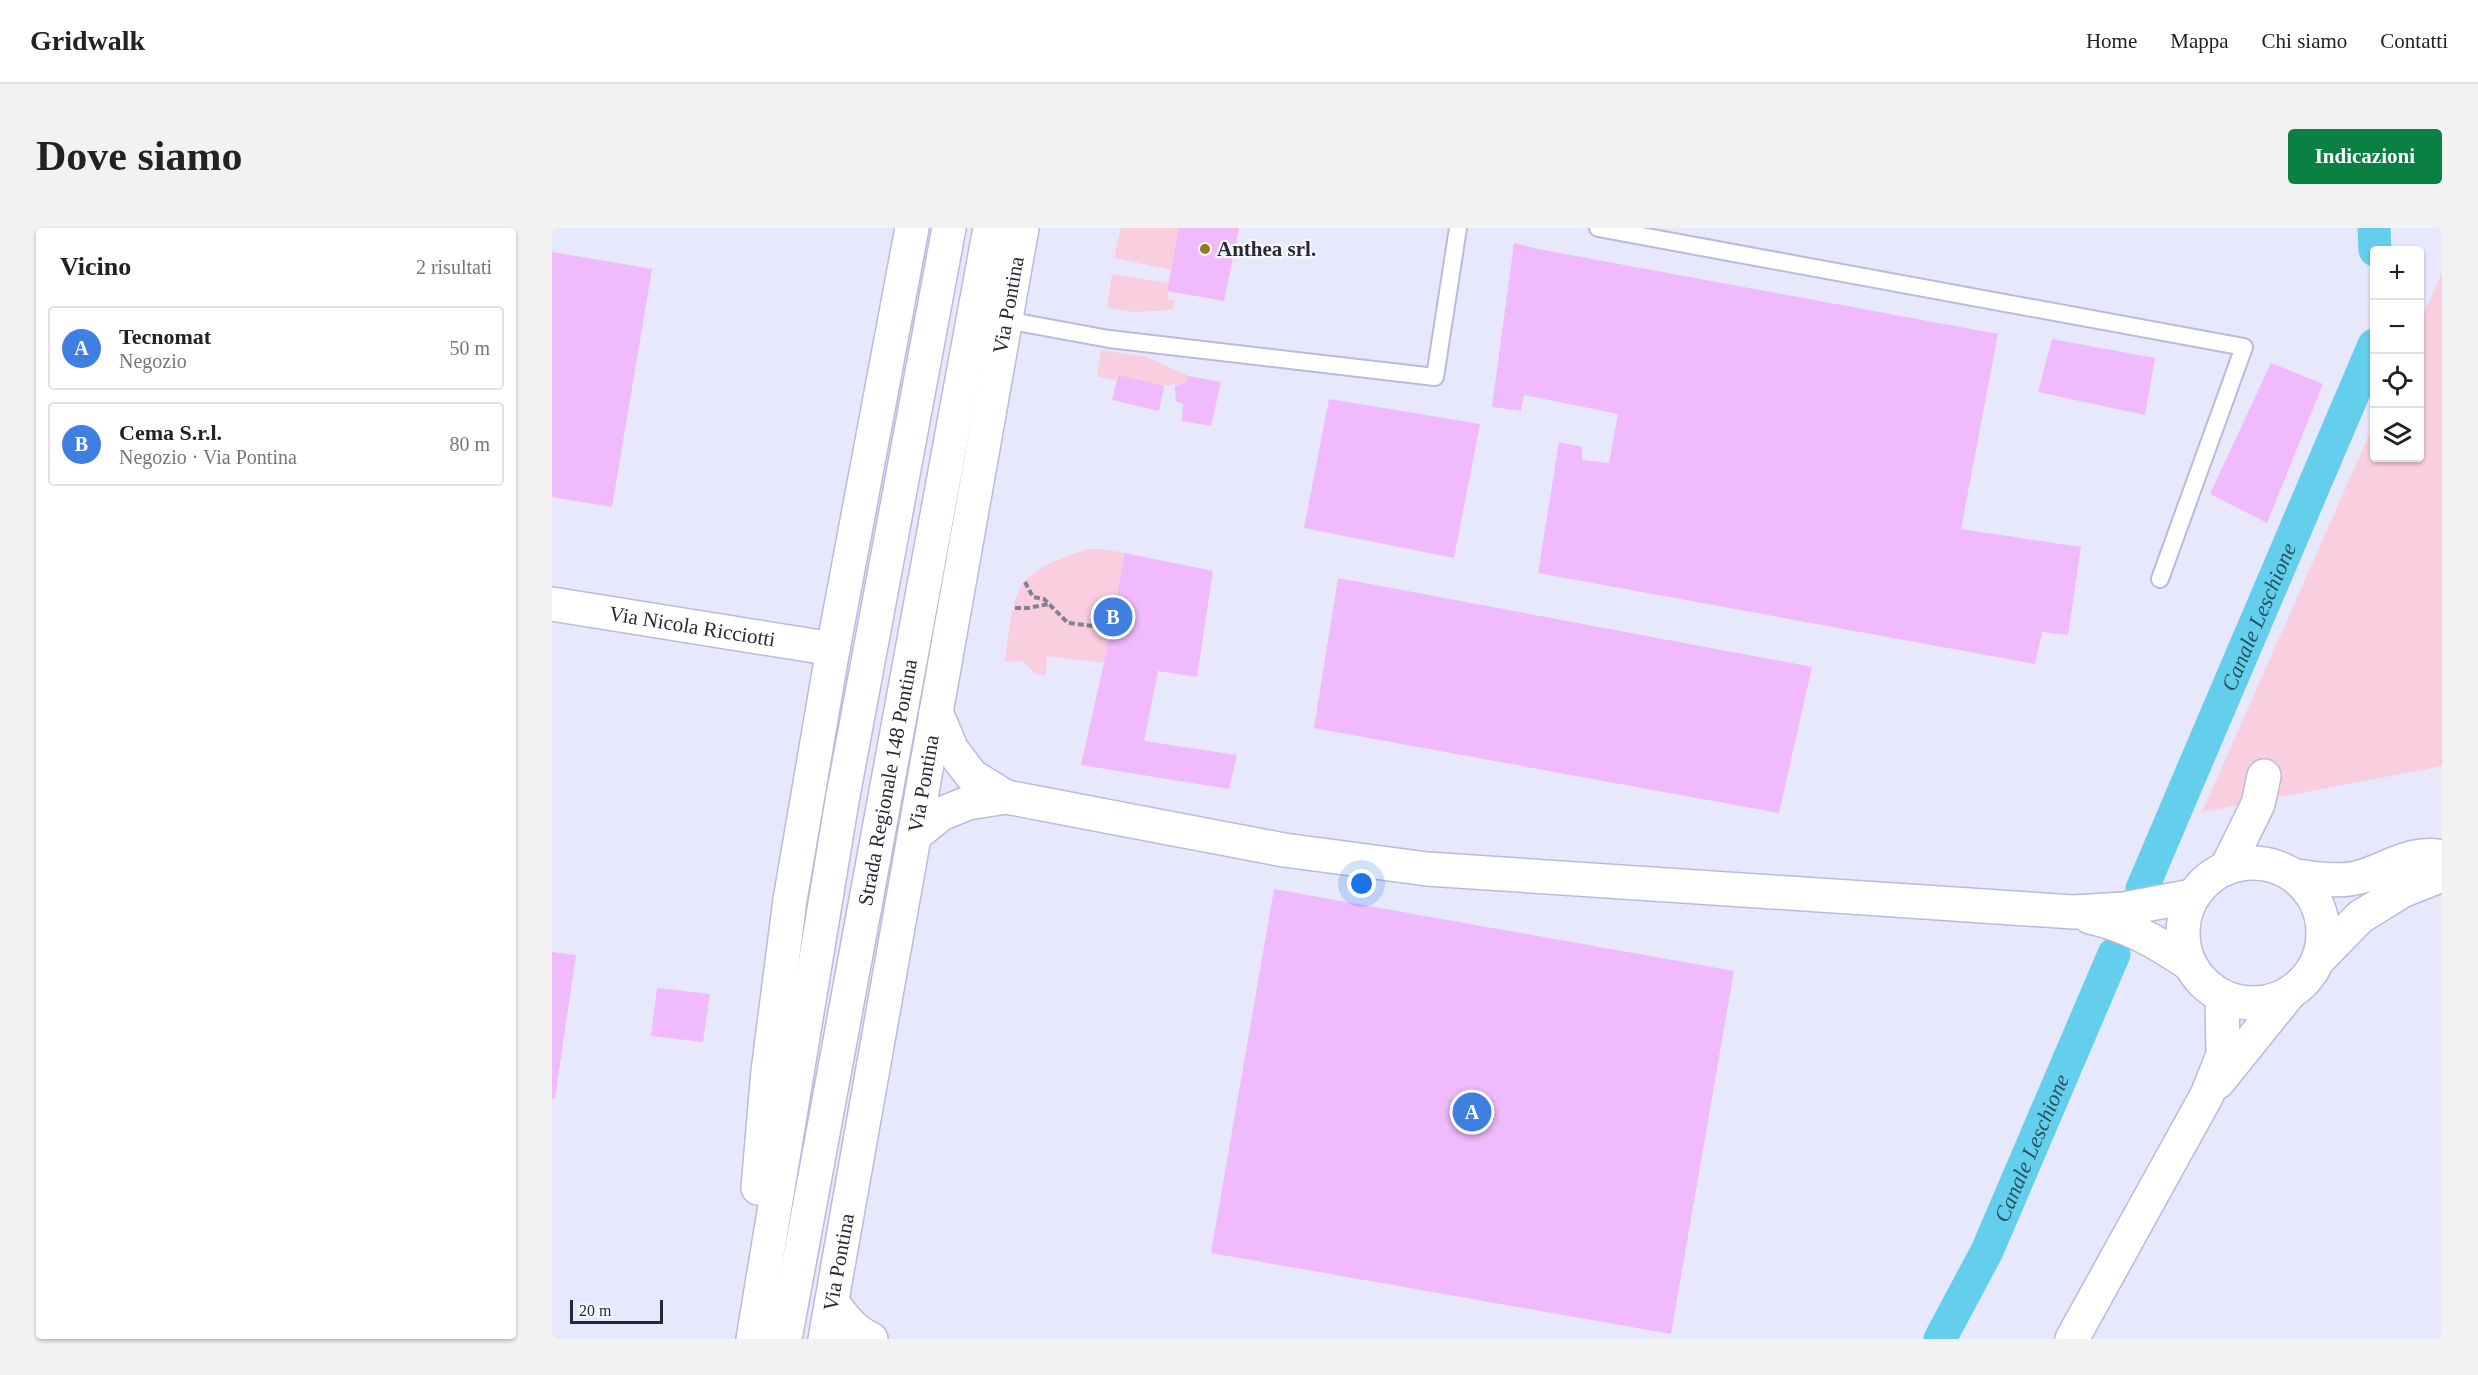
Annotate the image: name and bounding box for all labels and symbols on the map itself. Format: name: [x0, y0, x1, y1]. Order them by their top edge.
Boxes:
place label: Anthea srl.: [1217, 237, 1316, 261]
marker: Anthea srl.: [1198, 242, 1212, 256]
street label: Via Pontina: [988, 254, 1029, 356]
water label: Canale Leschione: [2216, 539, 2301, 695]
pin: B: [1094, 594, 1132, 640]
street label: Via Nicola Ricciotti: [607, 601, 777, 652]
street label: Strada Regionale 148 Pontina: [853, 656, 922, 908]
street label: Via Pontina: [903, 732, 944, 834]
your location: [1347, 869, 1376, 898]
water label: Canale Leschione: [1989, 1070, 2074, 1226]
pin: A: [1452, 1090, 1492, 1134]
street label: Via Pontina: [818, 1211, 859, 1313]
scale bar: [570, 1297, 663, 1324]

